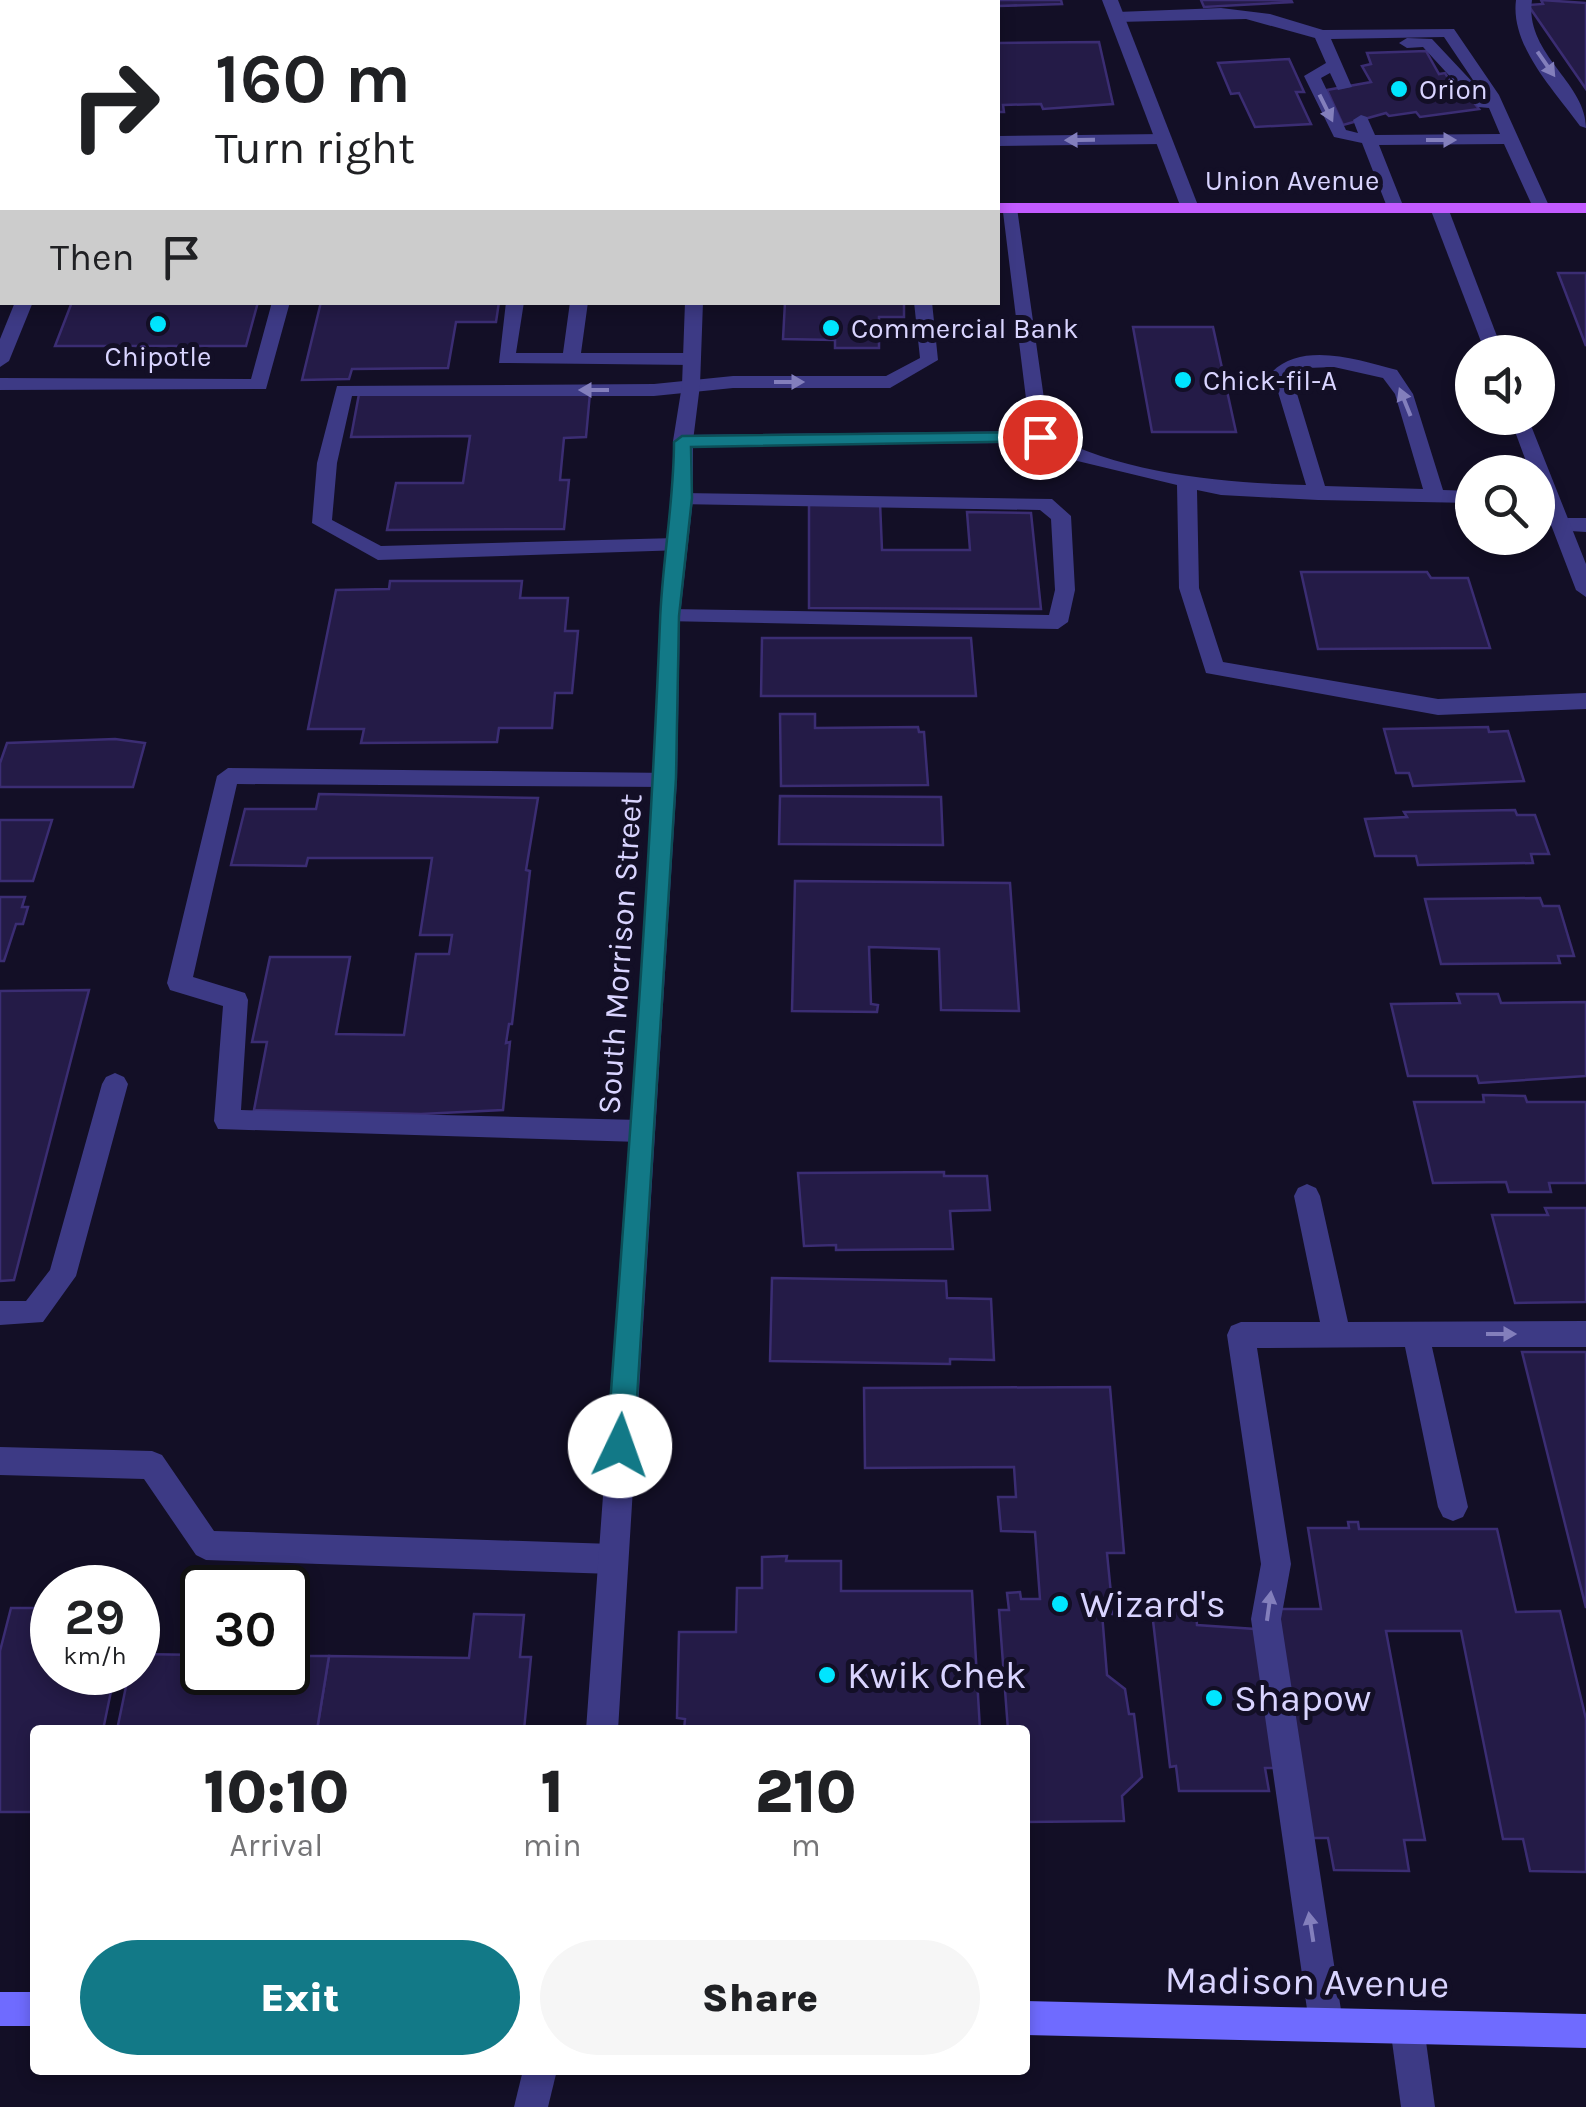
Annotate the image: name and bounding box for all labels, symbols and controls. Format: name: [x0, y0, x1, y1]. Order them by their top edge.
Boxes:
text: 160 m: [215, 38, 411, 120]
icon: right: [50, 40, 180, 170]
one-way arrow: [1536, 51, 1555, 77]
place label: Orion: [1419, 73, 1488, 106]
marker: Orion: [1388, 78, 1410, 100]
one-way arrow: [1317, 93, 1334, 122]
text: Turn right: [215, 122, 415, 174]
one-way arrow: [1064, 132, 1096, 148]
one-way arrow: [1426, 132, 1458, 148]
street label: Union Avenue: [1205, 164, 1379, 197]
icon: arrive: [154, 230, 209, 285]
text: Then: [50, 235, 134, 280]
place label: Commercial Bank: [851, 312, 1079, 345]
marker: Chipotle: [147, 313, 169, 335]
marker: Commercial Bank: [820, 317, 842, 339]
map controls: [1455, 335, 1555, 555]
button: sound: [1455, 335, 1555, 435]
place label: Chipotle: [105, 340, 211, 373]
place label: Chick-fil-A: [1203, 364, 1337, 397]
marker: Chick-fil-A: [1172, 369, 1194, 391]
one-way arrow: [773, 374, 805, 390]
one-way arrow: [577, 382, 609, 398]
one-way arrow: [1397, 387, 1413, 417]
pin: [998, 395, 1083, 480]
icon: arrive: [1013, 410, 1068, 465]
button: search: [1455, 455, 1555, 555]
street label: South Morrison Street: [590, 792, 650, 1116]
one-way arrow: [1486, 1326, 1518, 1342]
position arrow: [568, 1394, 672, 1498]
speed limit sign: 30: [180, 1565, 310, 1695]
place label: Wizard's: [1080, 1582, 1226, 1627]
text: 29: [65, 1588, 125, 1647]
one-way arrow: [1262, 1589, 1277, 1621]
marker: Wizard's: [1049, 1593, 1071, 1615]
text: km/h: [63, 1641, 127, 1670]
place label: Kwik Chek: [847, 1653, 1027, 1698]
marker: Kwik Chek: [816, 1664, 838, 1686]
place label: Shapow: [1234, 1676, 1371, 1721]
marker: Shapow: [1203, 1687, 1225, 1709]
text: 10:10: [204, 1757, 349, 1827]
text: 1: [541, 1757, 564, 1827]
text: 210: [755, 1757, 856, 1827]
text: Arrival: [229, 1827, 323, 1864]
text: min: [523, 1827, 581, 1864]
text: m: [791, 1827, 821, 1864]
one-way arrow: [1303, 1911, 1319, 1942]
button: Exit: [80, 1940, 520, 2055]
button: Share: [540, 1940, 980, 2055]
street label: Madison Avenue: [1164, 1957, 1450, 2007]

